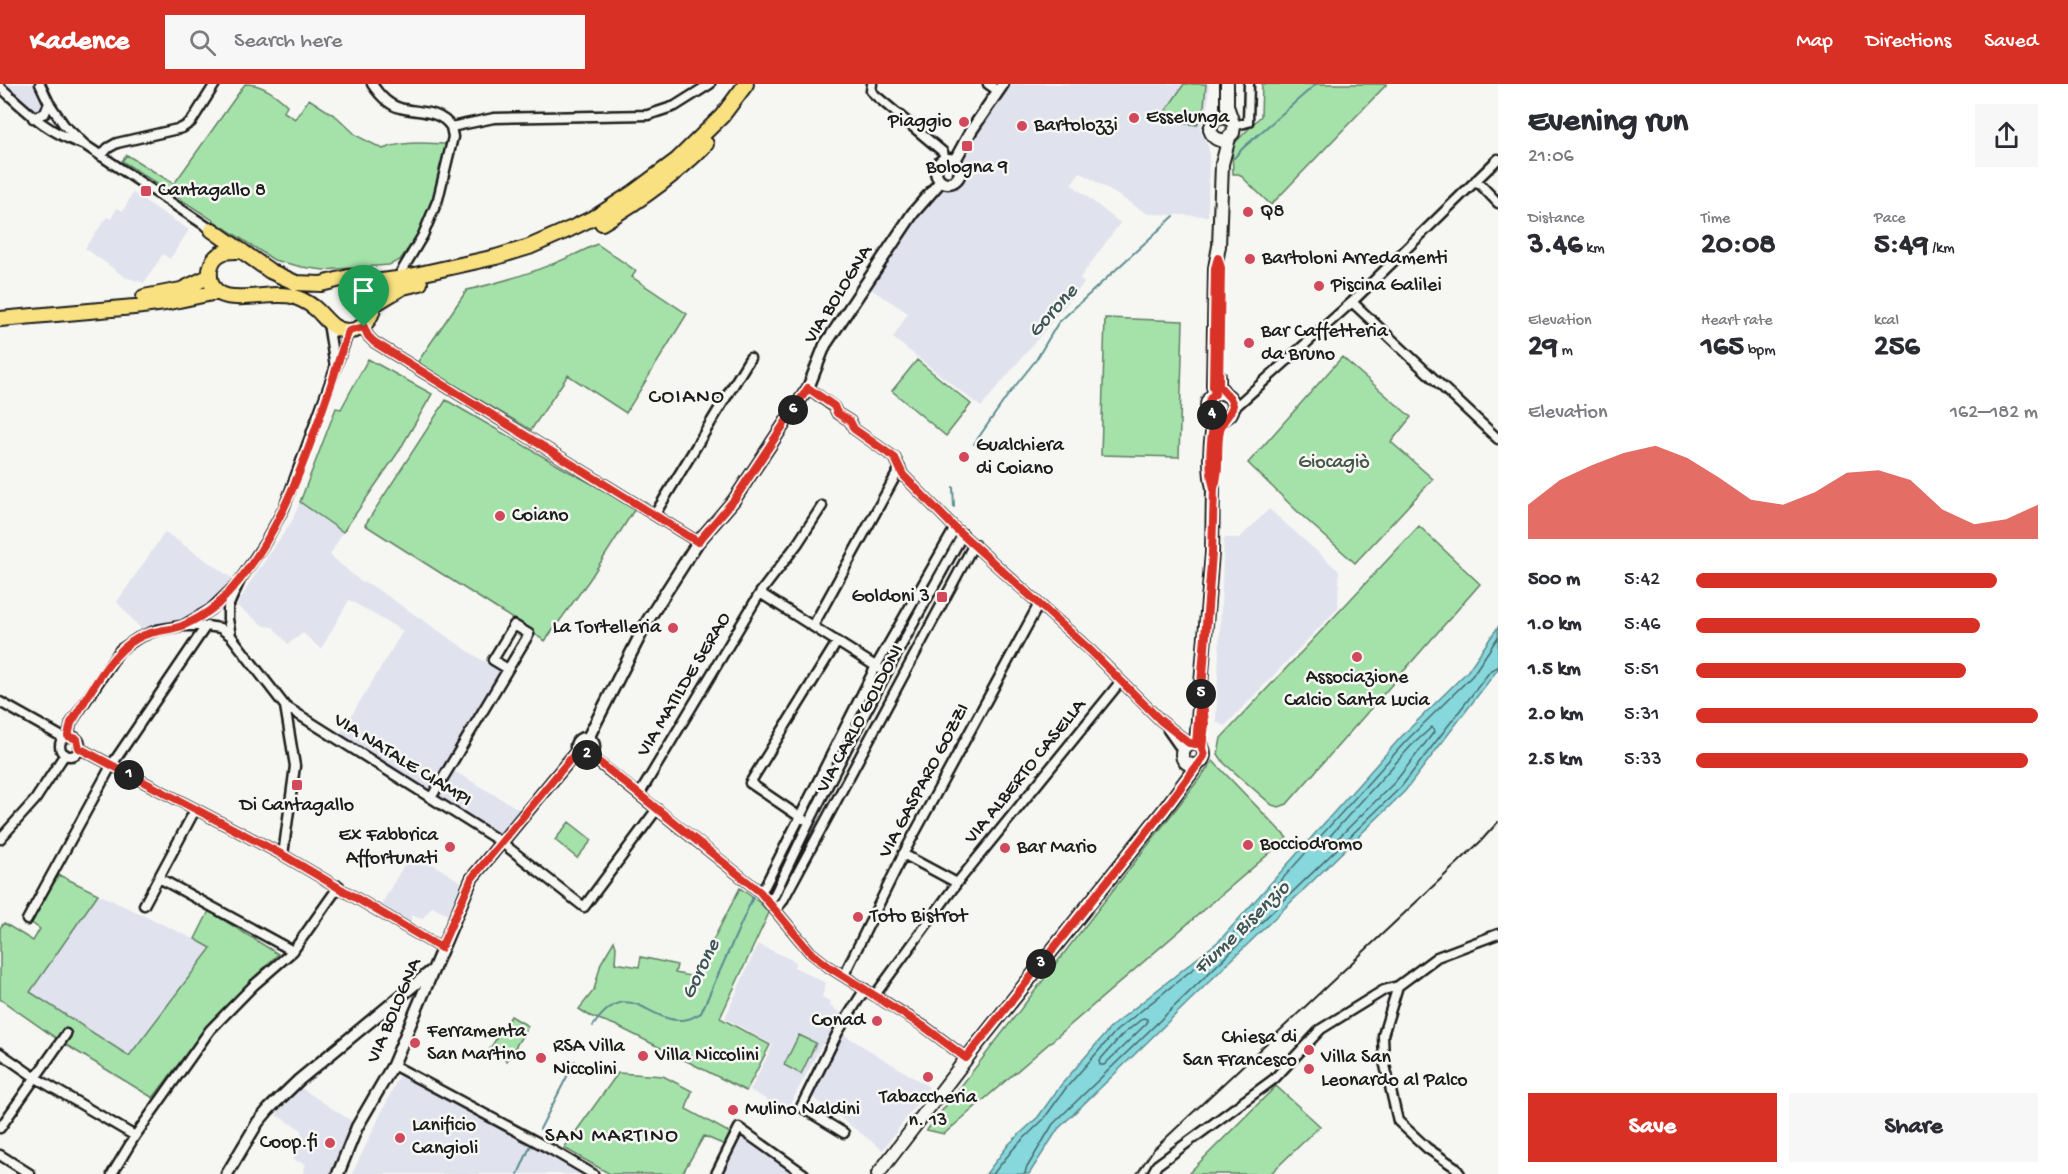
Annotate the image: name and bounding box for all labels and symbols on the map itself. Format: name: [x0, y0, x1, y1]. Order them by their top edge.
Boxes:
place label: Esselunga: [1146, 107, 1230, 130]
place label: Piaggio: [887, 111, 952, 134]
marker: Esselunga: [1127, 111, 1141, 125]
marker: Piaggio: [957, 115, 971, 129]
place label: Bartolozzi: [1033, 115, 1118, 138]
marker: Bartolozzi: [1015, 119, 1029, 133]
marker: Bologna 9: [960, 139, 974, 153]
place label: Bologna 9: [925, 157, 1008, 180]
place label: Cantagallo 8: [158, 180, 266, 203]
marker: Cantagallo 8: [139, 184, 153, 198]
place label: Q8: [1260, 201, 1284, 224]
marker: Q8: [1241, 205, 1255, 219]
street label: VIA BOLOGNA: [799, 241, 879, 349]
place label: Bartoloni Arredamenti: [1261, 248, 1448, 271]
marker: Bartoloni Arredamenti: [1243, 252, 1257, 266]
pin: [338, 265, 389, 327]
place label: Piscina Galilei: [1330, 275, 1442, 298]
water label: Gorone: [1024, 279, 1085, 344]
marker: Piscina Galilei: [1312, 279, 1326, 293]
place label: Bar Caffetteria da Bruno: [1260, 321, 1389, 367]
marker: Bar Caffetteria da Bruno: [1242, 336, 1256, 350]
district label: COIANO: [649, 386, 725, 411]
pin: 6: [778, 395, 808, 425]
pin: 4: [1197, 400, 1227, 430]
place label: Gualchiera di Coiano: [976, 435, 1065, 481]
marker: Gualchiera di Coiano: [957, 450, 971, 464]
park label: Giocagiò: [1298, 452, 1370, 475]
place label: Coiano: [512, 505, 569, 528]
marker: Coiano: [493, 509, 507, 523]
place label: Goldoni 3: [852, 586, 930, 609]
marker: Goldoni 3: [935, 590, 949, 604]
street label: VIA MATILDE SERAO: [632, 609, 737, 762]
place label: La Tortelleria: [553, 617, 662, 640]
marker: La Tortelleria: [666, 621, 680, 635]
street label: VIA CARLO GOLDONI: [812, 641, 910, 798]
marker: Associazione Calcio Santa Lucia: [1350, 650, 1364, 664]
place label: Associazione Calcio Santa Lucia: [1284, 667, 1431, 713]
pin: 5: [1186, 679, 1216, 709]
street label: VIA ALBERTO CASELLA: [960, 694, 1092, 850]
street label: VIA GASPARO GOZZI: [874, 700, 975, 863]
street label: VIA NATALE CIAMPI: [328, 709, 475, 813]
pin: 2: [572, 740, 602, 770]
pin: 1: [114, 760, 144, 790]
marker: Di Cantagallo: [290, 778, 304, 792]
place label: Di Cantagallo: [238, 795, 354, 818]
place label: Ex Fabbrica Affortunati: [339, 825, 439, 871]
place label: Bocciodromo: [1259, 834, 1363, 857]
place label: Bar Mario: [1016, 837, 1097, 860]
marker: Bocciodromo: [1241, 838, 1255, 852]
marker: Ex Fabbrica Affortunati: [443, 840, 457, 854]
marker: Bar Mario: [998, 841, 1012, 855]
water label: Fiume Bisenzio: [1190, 876, 1297, 981]
place label: Toto Bistrot: [869, 906, 969, 929]
marker: Toto Bistrot: [851, 910, 865, 924]
water label: Gorone: [677, 935, 728, 1004]
pin: 3: [1026, 949, 1056, 979]
street label: VIA BOLOGNA: [362, 954, 428, 1068]
place label: Conad: [811, 1010, 867, 1033]
marker: Conad: [870, 1014, 884, 1028]
place label: Ferramenta San Martino: [426, 1021, 527, 1067]
place label: Chiesa di San Francesco: [1183, 1027, 1297, 1073]
marker: Ferramenta San Martino: [408, 1036, 422, 1050]
place label: RSA Villa Niccolini: [553, 1036, 626, 1082]
marker: Chiesa di San Francesco: [1302, 1043, 1316, 1057]
place label: Villa Niccolini: [654, 1045, 759, 1068]
place label: Villa San Leonardo al Palco: [1320, 1047, 1468, 1093]
marker: Villa Niccolini: [636, 1049, 650, 1063]
marker: RSA Villa Niccolini: [534, 1051, 548, 1065]
marker: Villa San Leonardo al Palco: [1302, 1062, 1316, 1076]
marker: Tabaccheria n. 13: [921, 1070, 935, 1084]
place label: Tabaccheria n. 13: [878, 1087, 978, 1133]
place label: Mulino Naldini: [745, 1099, 860, 1122]
marker: Mulino Naldini: [726, 1103, 740, 1117]
place label: Lanificio Cangioli: [412, 1115, 478, 1161]
district label: SAN MARTINO: [545, 1125, 679, 1150]
marker: Lanificio Cangioli: [393, 1131, 407, 1145]
place label: Coop.fi: [260, 1132, 318, 1155]
marker: Coop.fi: [323, 1136, 337, 1150]

